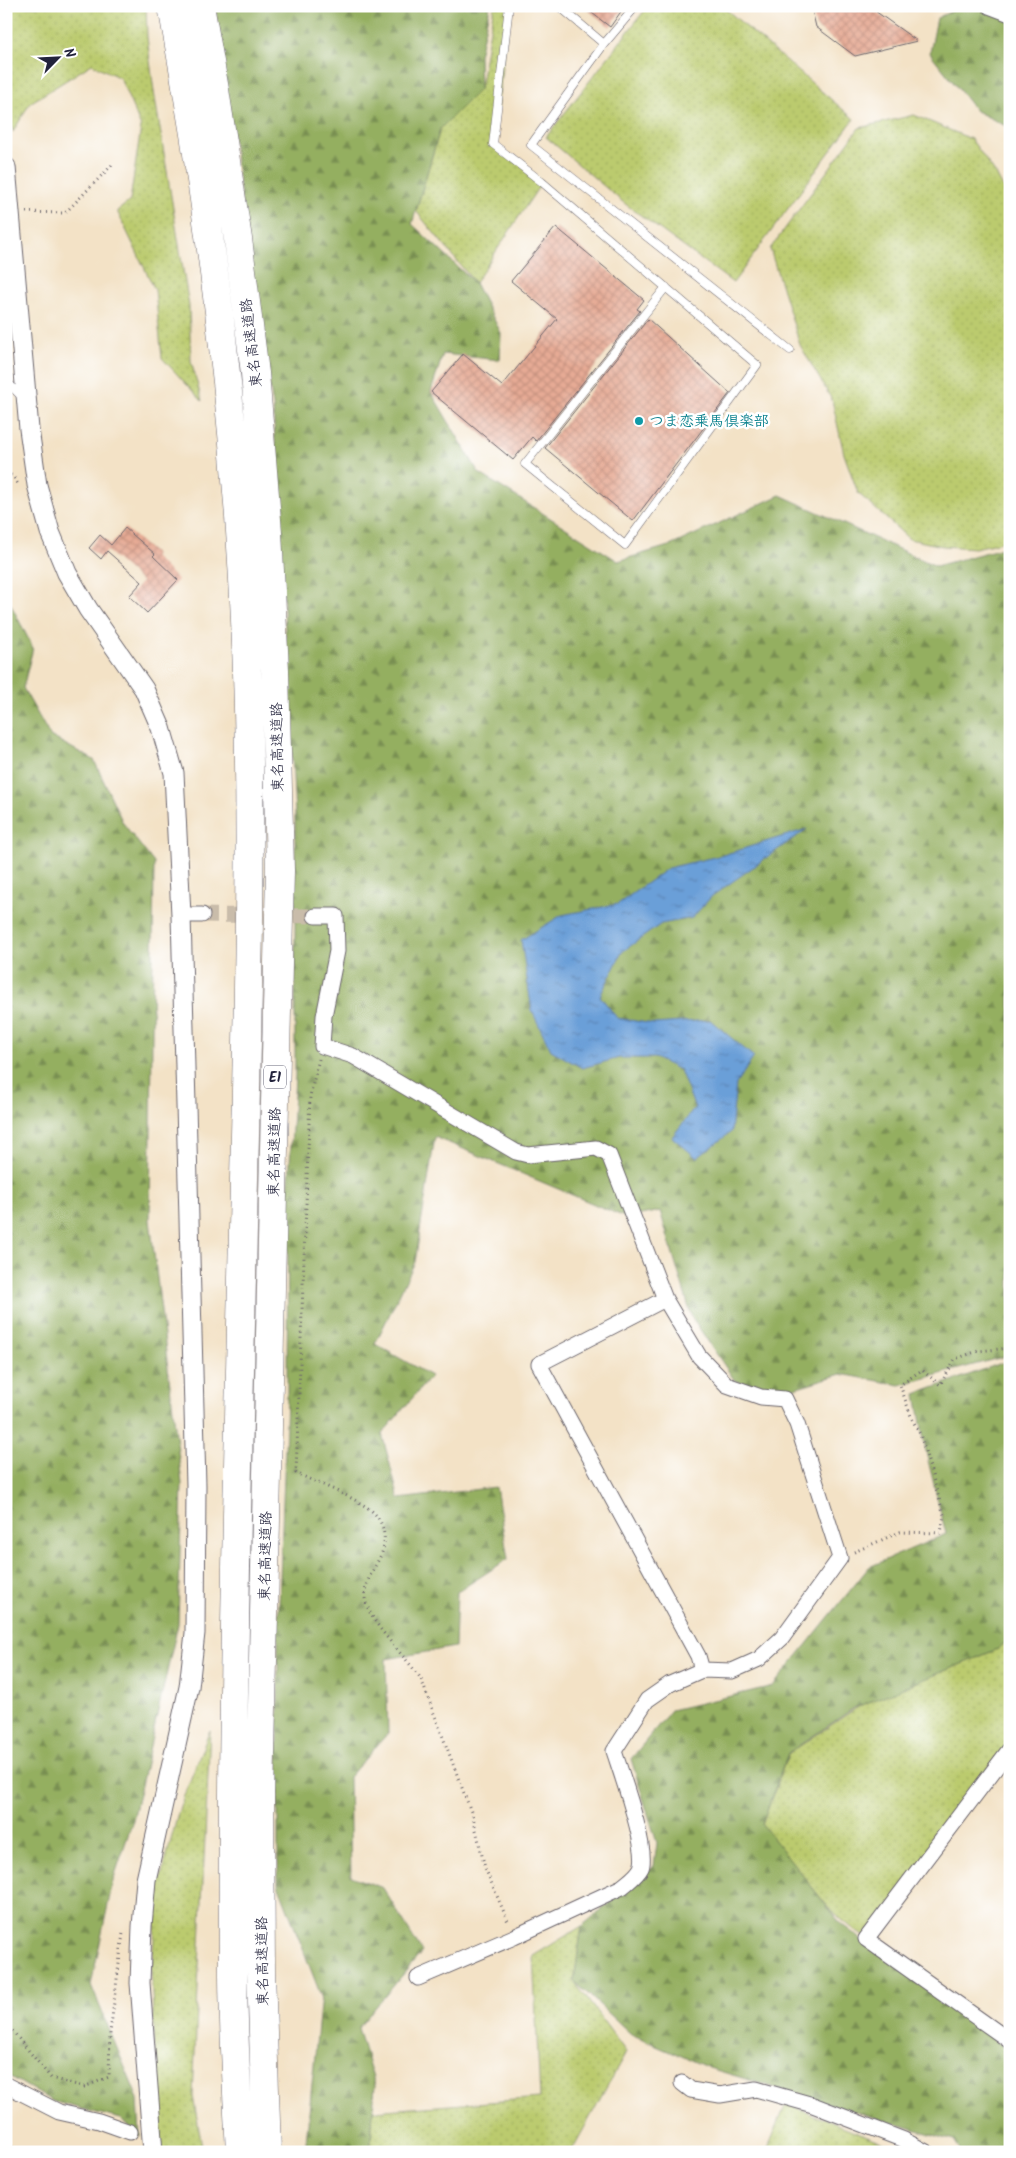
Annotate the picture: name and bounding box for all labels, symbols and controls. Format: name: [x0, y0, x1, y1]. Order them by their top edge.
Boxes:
north arrow: [32, 32, 82, 82]
text: N: [57, 45, 81, 62]
street label: 東名高速道路: [235, 297, 269, 389]
place label: つま恋乗馬倶楽部: [649, 410, 769, 434]
marker: つま恋乗馬倶楽部: [633, 415, 645, 427]
street label: 東名高速道路: [265, 702, 291, 792]
road number: E1: [264, 1066, 286, 1088]
street label: 東名高速道路: [262, 1107, 288, 1197]
street label: 東名高速道路: [253, 1511, 279, 1601]
street label: 東名高速道路: [250, 1916, 276, 2006]

